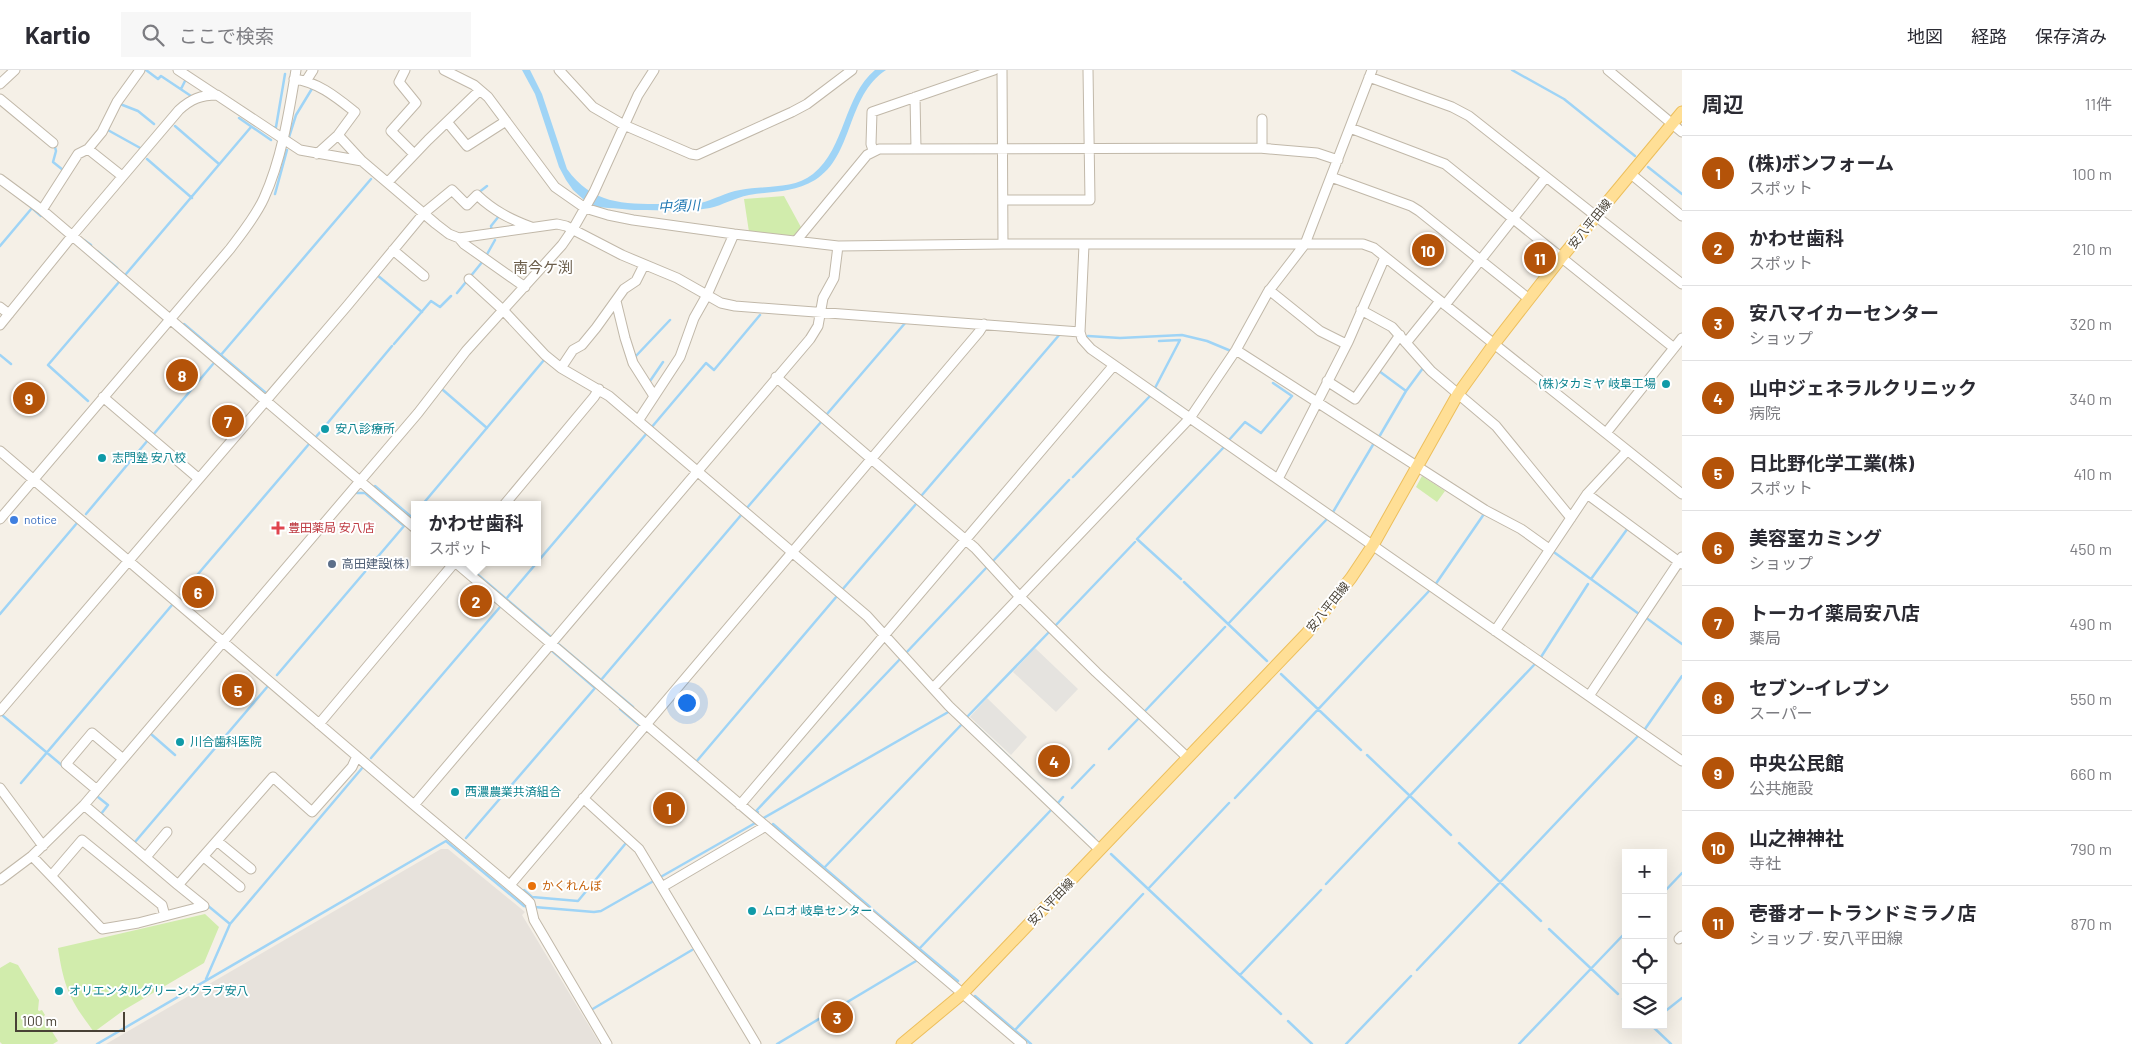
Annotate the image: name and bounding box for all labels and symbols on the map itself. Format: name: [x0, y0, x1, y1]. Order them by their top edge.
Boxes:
water label: 中須川: [658, 196, 702, 215]
street label: 安八平田線: [1565, 196, 1614, 251]
pin: 10: [1412, 231, 1444, 269]
pin: 11: [1524, 239, 1556, 277]
district label: 南今ケ渕: [513, 258, 573, 276]
pin: 8: [166, 356, 198, 394]
place label: (株)タカミヤ 岐阜工場: [1538, 376, 1656, 390]
marker: (株)タカミヤ 岐阜工場: [1660, 378, 1672, 390]
pin: 9: [13, 379, 45, 417]
pin: 7: [212, 402, 244, 440]
place label: 安八診療所: [335, 421, 395, 435]
marker: 安八診療所: [319, 423, 331, 435]
place label: 志門塾 安八校: [112, 450, 186, 464]
marker: 志門塾 安八校: [96, 452, 108, 464]
place label: notice: [24, 512, 57, 526]
marker: notice: [8, 514, 20, 526]
place label: 豊田薬局 安八店: [288, 520, 374, 534]
marker: 豊田薬局 安八店: [272, 522, 284, 534]
place label: 高田建設(株): [342, 556, 409, 570]
marker: 高田建設(株): [326, 558, 338, 570]
pin: 6: [182, 573, 214, 611]
street label: 安八平田線: [1303, 579, 1352, 634]
pin: 2: [460, 582, 492, 620]
pin: 5: [222, 671, 254, 709]
your location: [674, 690, 700, 716]
place label: 川合歯科医院: [190, 734, 262, 748]
marker: 川合歯科医院: [174, 736, 186, 748]
pin: 4: [1038, 742, 1070, 780]
place label: 西濃農業共済組合: [465, 784, 561, 798]
marker: 西濃農業共済組合: [449, 786, 461, 798]
pin: 1: [653, 789, 685, 827]
street label: 安八平田線: [1024, 875, 1076, 928]
place label: かくれんぼ: [542, 878, 602, 892]
marker: かくれんぼ: [526, 880, 538, 892]
place label: ムロオ 岐阜センター: [762, 903, 872, 917]
marker: ムロオ 岐阜センター: [746, 905, 758, 917]
place label: オリエンタルグリーンクラブ安八: [69, 983, 248, 997]
marker: オリエンタルグリーンクラブ安八: [53, 985, 65, 997]
pin: 3: [821, 998, 853, 1036]
scale bar: [15, 1009, 125, 1032]

